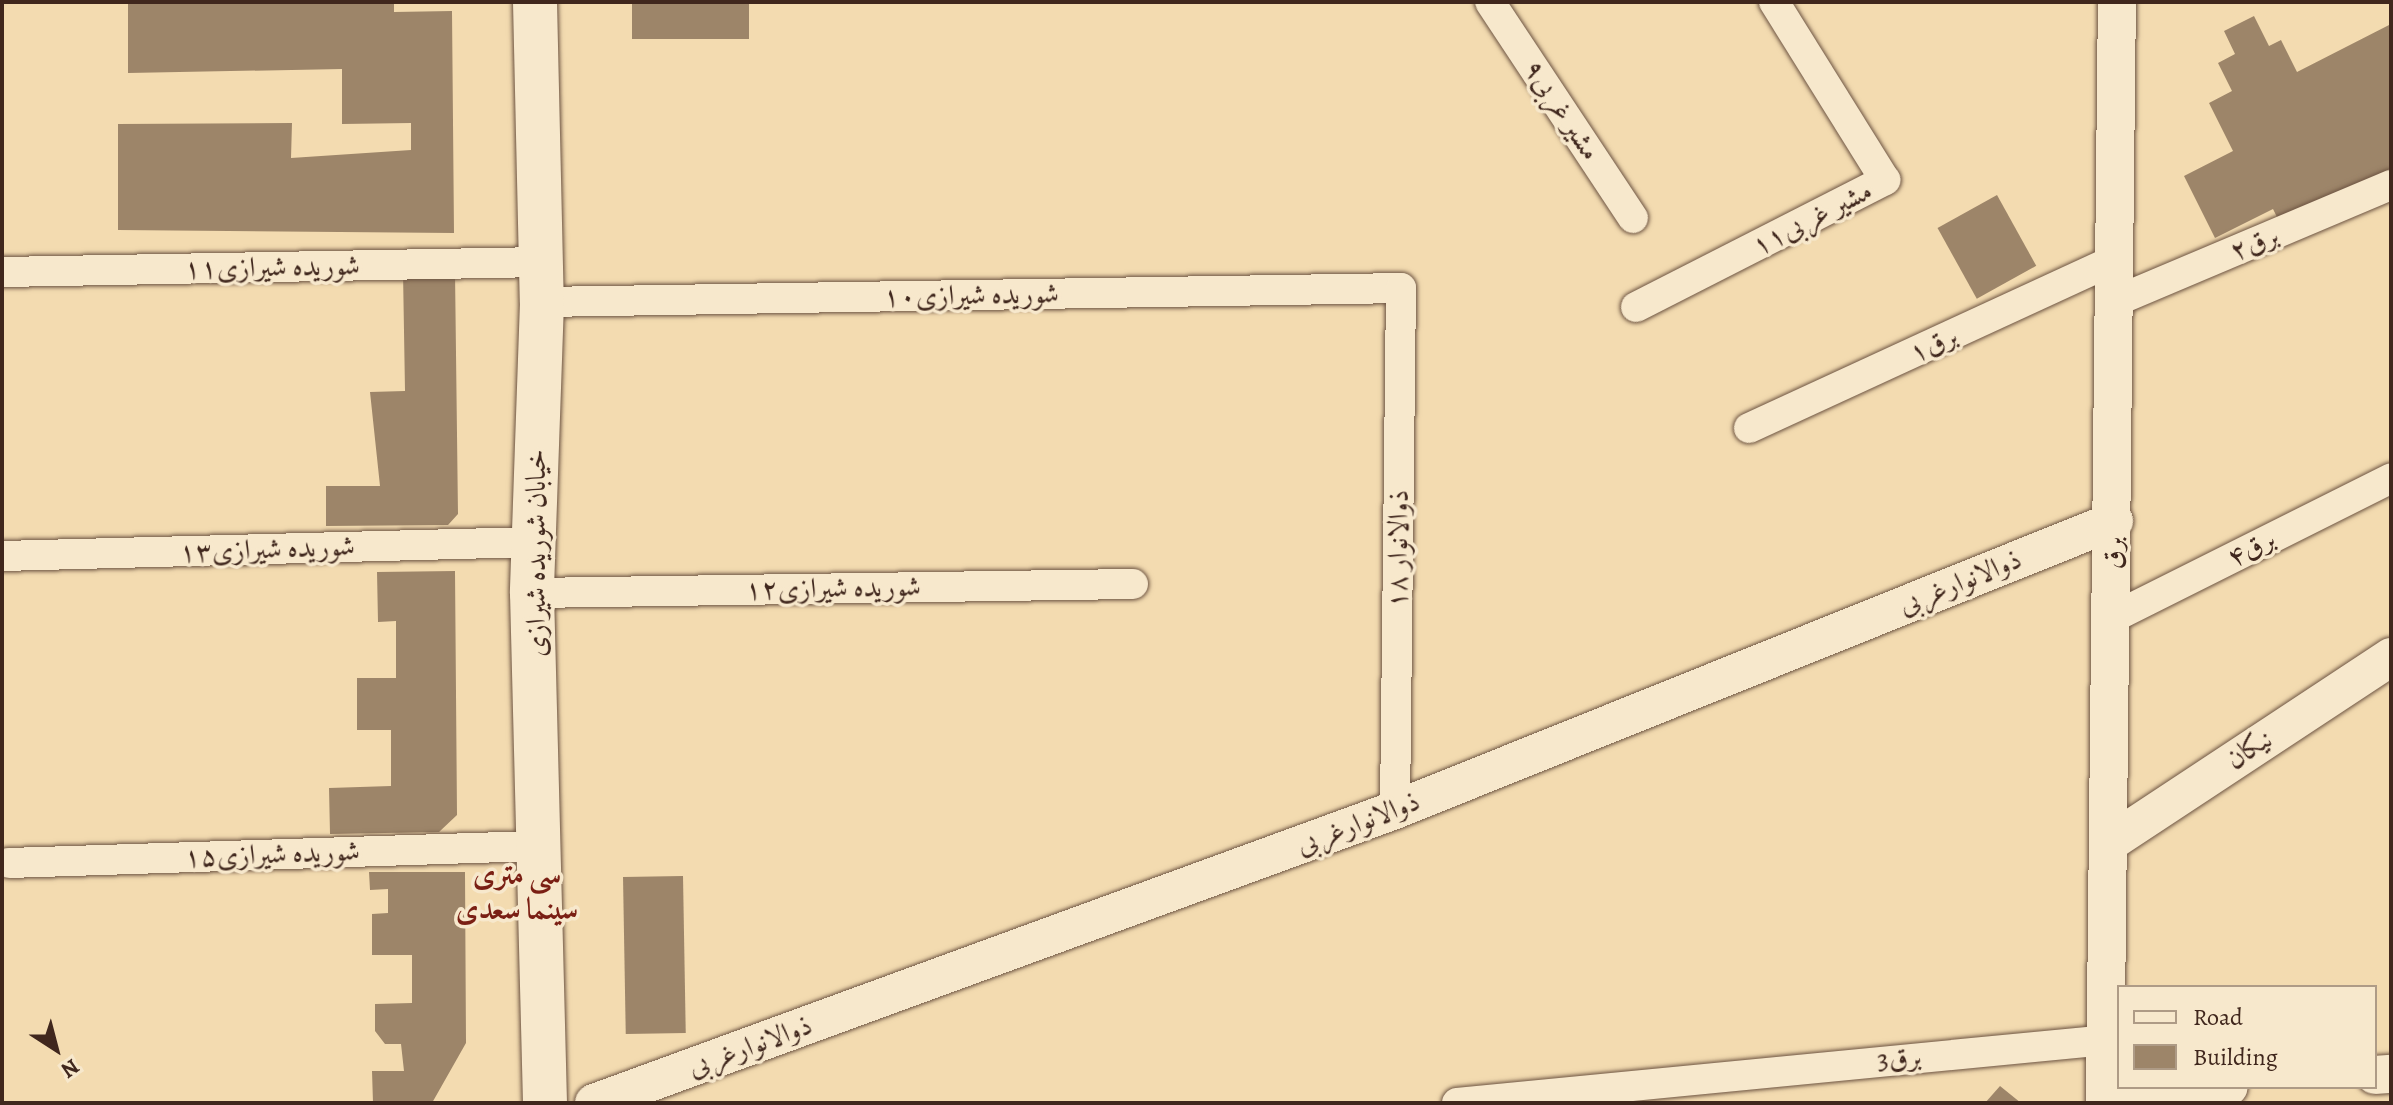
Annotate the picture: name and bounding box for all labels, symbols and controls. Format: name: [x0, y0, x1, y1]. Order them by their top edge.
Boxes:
street label: مشیر غربی۹: [1516, 53, 1608, 167]
street label: مشیر غربی۱۱: [1746, 174, 1878, 262]
street label: برق۲: [2225, 218, 2283, 268]
street label: شوریده شیرازی۱۱: [184, 249, 360, 285]
street label: ۱۰شوریده شیرازی: [883, 277, 1059, 313]
street label: برق۱: [1904, 318, 1962, 370]
street label: خیابان شوریده شیرازی: [519, 449, 553, 657]
street label: ذوالانوار ۱۸: [1380, 490, 1416, 608]
street label: برق۴: [2222, 522, 2280, 574]
street label: شوریده شیرازی۱۳: [179, 529, 355, 569]
street label: برق: [2096, 536, 2130, 570]
street label: ذوالانوارغربی: [1894, 542, 2026, 622]
street label: شوریده شیرازی۱۲: [745, 570, 921, 606]
street label: نیکان: [2220, 722, 2278, 776]
street label: ذوالانوارغربی: [1291, 784, 1425, 862]
street label: شوریده شیرازی۱۵: [184, 834, 360, 874]
district label: سی متری سینما سعدی: [456, 856, 578, 926]
legend: [2117, 985, 2377, 1089]
text: Road: [2193, 1001, 2243, 1033]
street label: ذوالانوارغربی: [683, 1008, 817, 1084]
north arrow: [16, 1009, 96, 1089]
street label: 3برق: [1876, 1039, 1922, 1077]
text: Building: [2193, 1041, 2278, 1073]
text: N: [55, 1052, 85, 1085]

